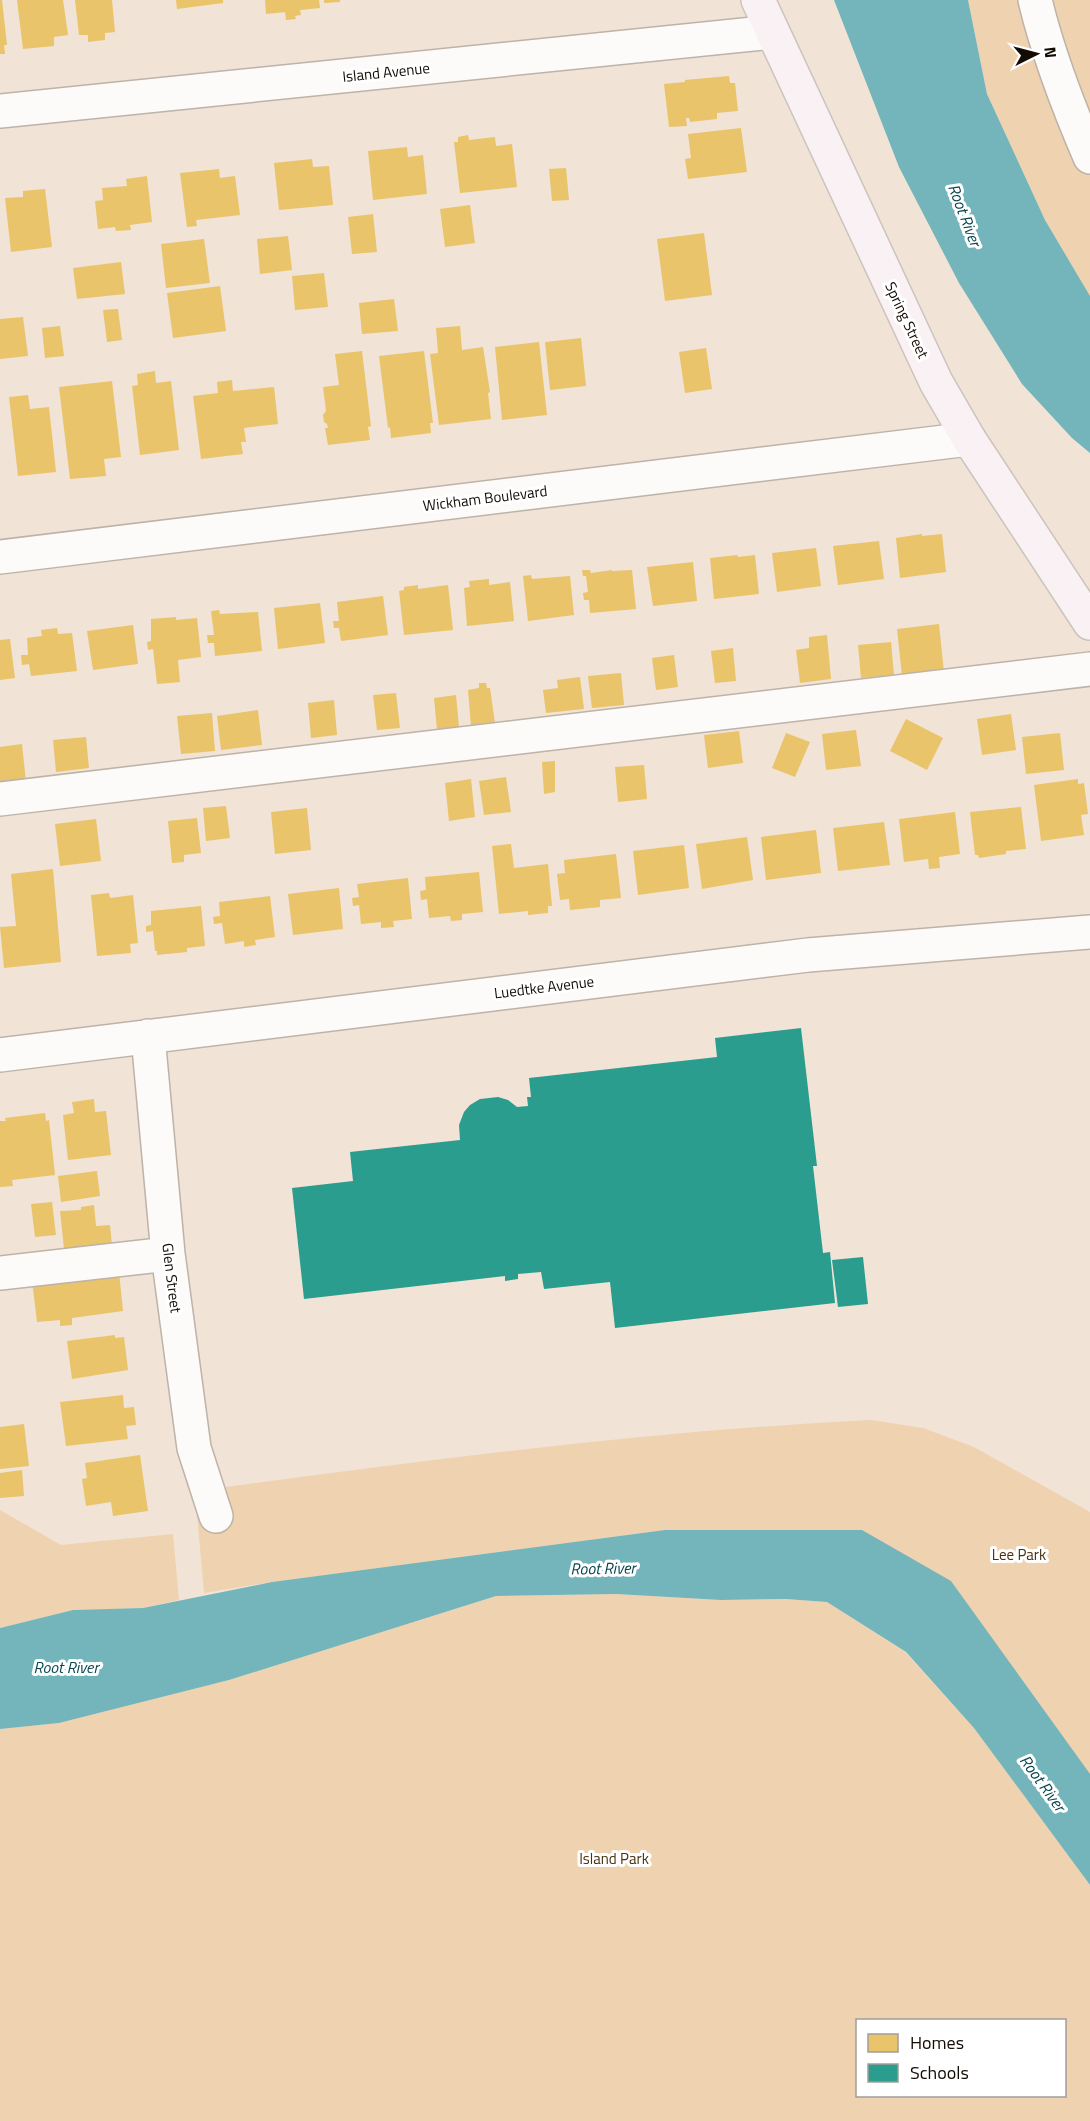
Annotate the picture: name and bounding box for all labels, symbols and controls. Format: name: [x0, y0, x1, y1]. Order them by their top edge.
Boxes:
north arrow: [1006, 24, 1066, 84]
text: N: [1038, 46, 1063, 59]
street label: Island Avenue: [341, 56, 431, 88]
water label: Root River: [942, 180, 989, 252]
street label: Spring Street: [879, 278, 935, 363]
street label: Wickham Boulevard: [421, 479, 549, 517]
street label: Luedtke Avenue: [493, 969, 595, 1005]
street label: Glen Street: [156, 1242, 188, 1315]
park label: Lee Park: [992, 1543, 1046, 1566]
water label: Root River: [570, 1555, 638, 1581]
water label: Root River: [33, 1655, 100, 1679]
water label: Root River: [1014, 1750, 1073, 1818]
park label: Island Park: [579, 1847, 649, 1870]
legend: [856, 2019, 1066, 2097]
text: Homes: [910, 2029, 964, 2056]
text: Schools: [910, 2059, 969, 2086]

